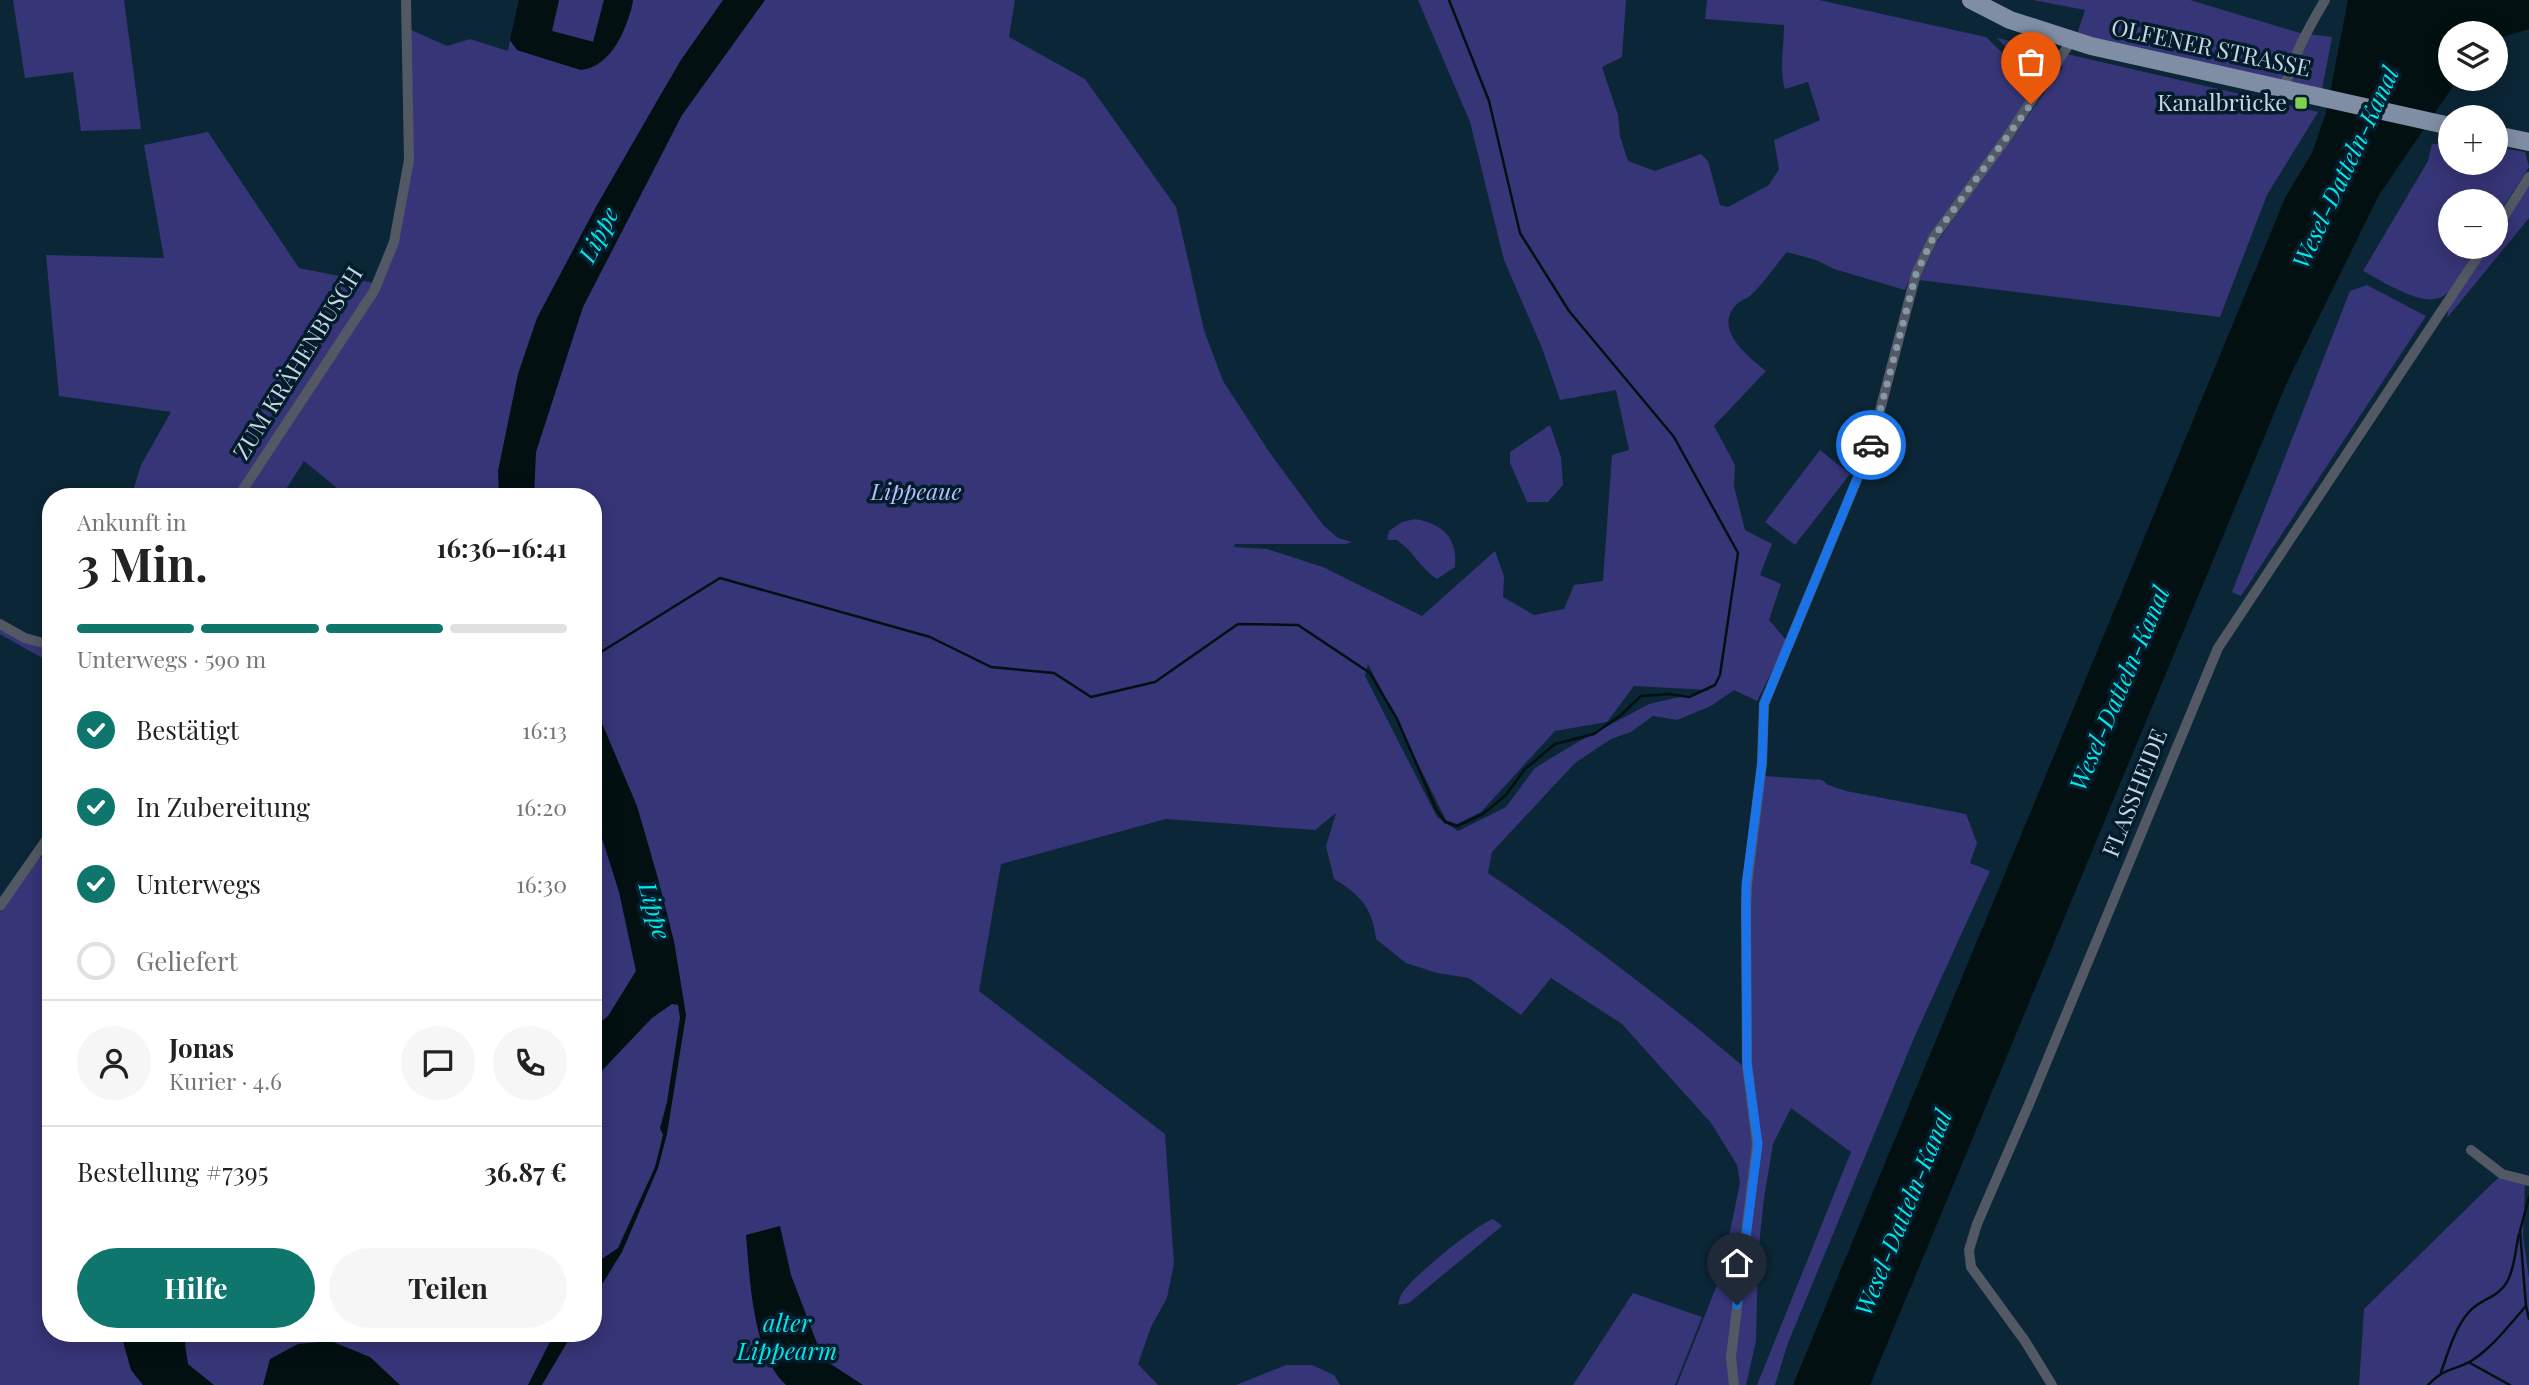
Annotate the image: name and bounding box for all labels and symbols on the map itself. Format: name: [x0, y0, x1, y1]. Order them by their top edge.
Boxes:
street label: OLFENER STRASSE: [2109, 10, 2314, 83]
pin: [2001, 32, 2061, 104]
water label: Wesel-Datteln-Kanal: [2283, 60, 2406, 273]
place label: Kanalbrücke: [2157, 86, 2287, 117]
marker: Kanalbrücke: [2293, 95, 2309, 111]
water label: Lippe: [569, 201, 625, 268]
street label: ZUM KRÄHENBUSCH: [225, 260, 369, 465]
courier: [1836, 410, 1906, 480]
park label: Lippeaue: [870, 475, 961, 506]
water label: Wesel-Datteln-Kanal: [2061, 580, 2176, 795]
street label: FLASSHEIDE: [2094, 724, 2173, 861]
water label: Lippe: [632, 877, 679, 943]
water label: Wesel-Datteln-Kanal: [1846, 1103, 1959, 1320]
pin: [1707, 1233, 1767, 1305]
water label: alter Lippearm: [736, 1306, 837, 1366]

